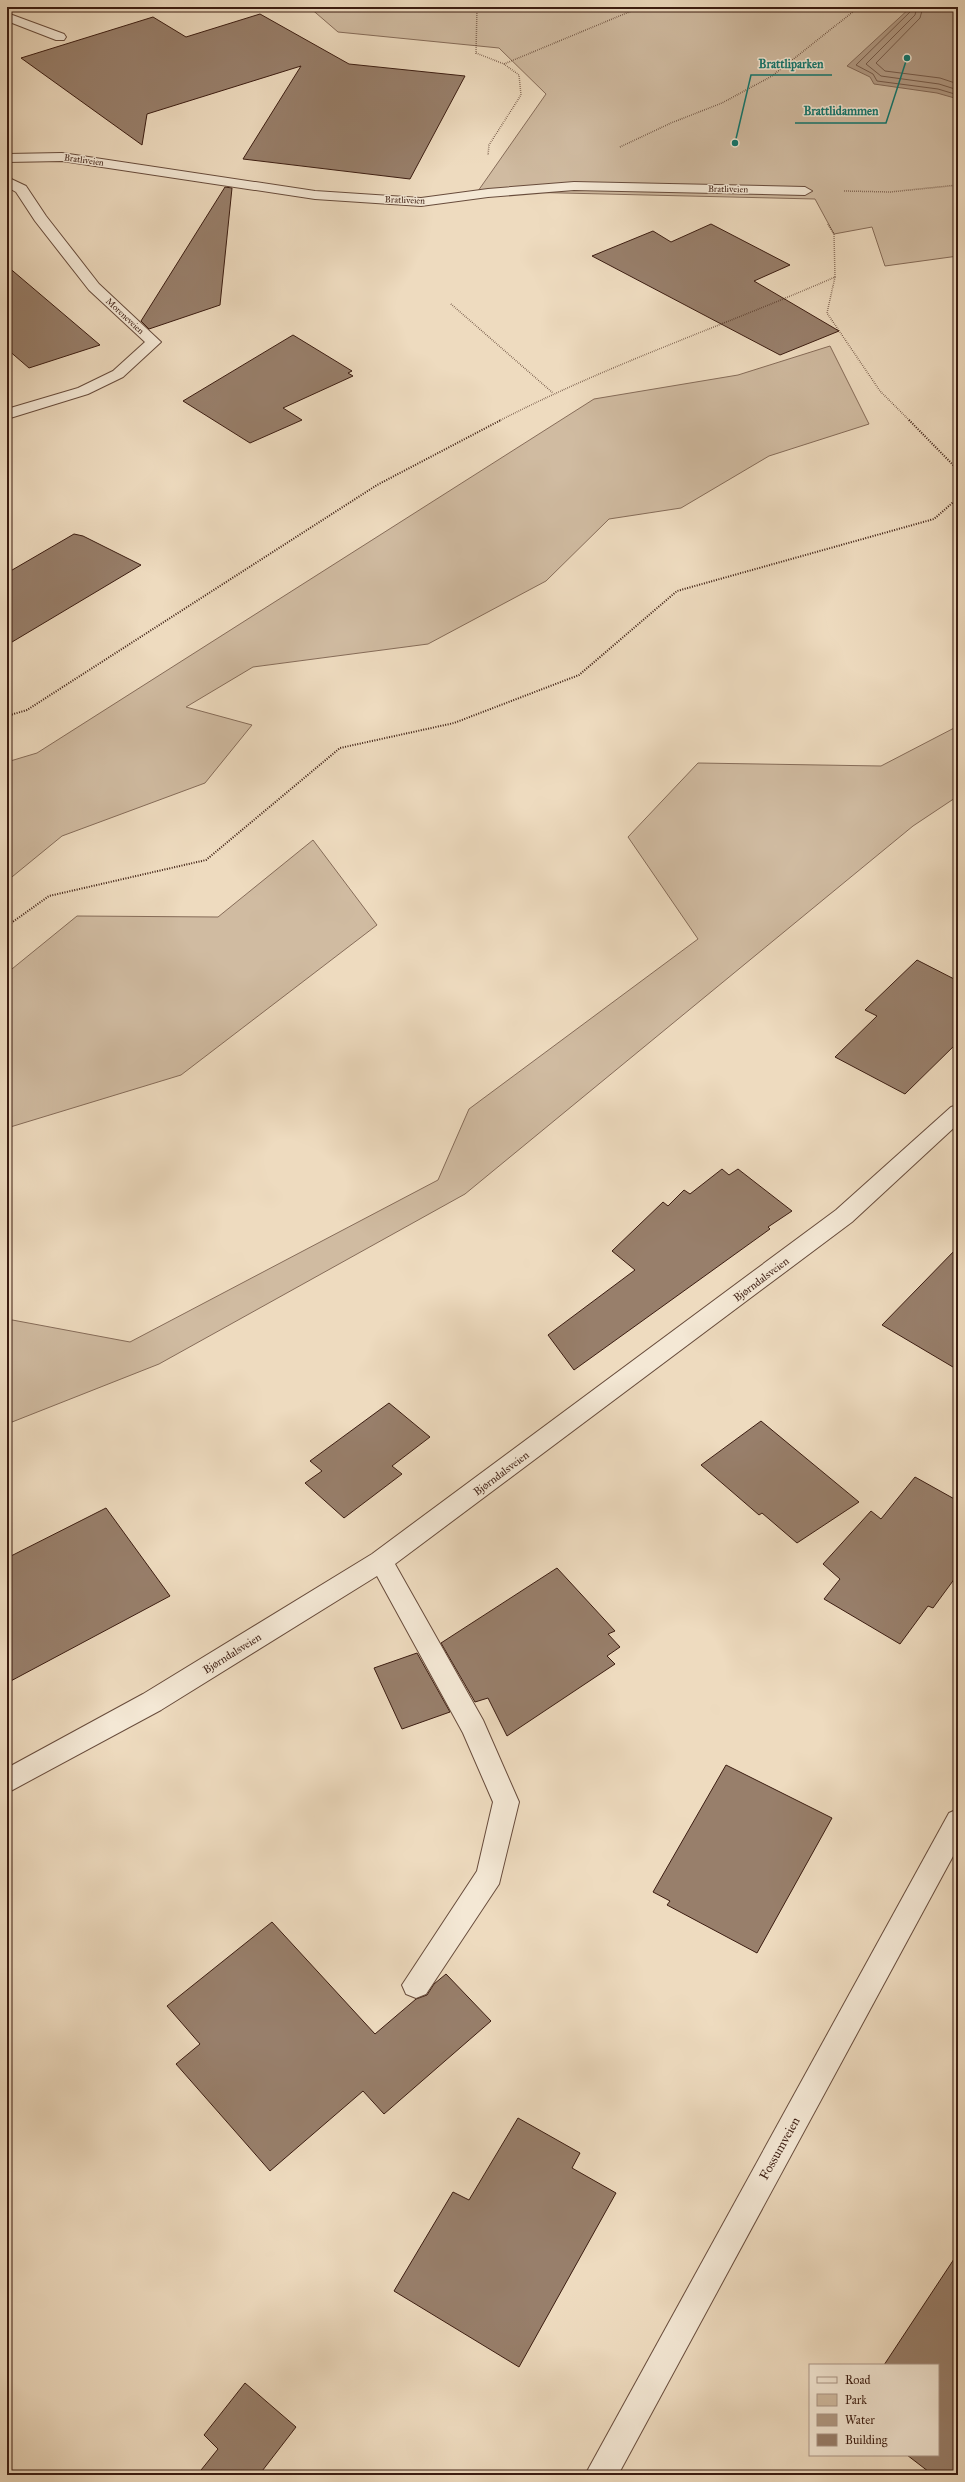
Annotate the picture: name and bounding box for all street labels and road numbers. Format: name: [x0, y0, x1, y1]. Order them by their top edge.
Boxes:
street label: Bratliveien: [63, 151, 105, 168]
street label: Bratliveien: [708, 183, 748, 194]
street label: Bratliveien: [385, 193, 425, 206]
street label: Moreneveien: [104, 295, 147, 336]
street label: Bjørndalsveien: [731, 1254, 792, 1304]
street label: Bjørndalsveien: [471, 1448, 532, 1498]
street label: Bjørndalsveien: [201, 1630, 264, 1676]
street label: Fossumveien: [756, 2114, 804, 2183]

